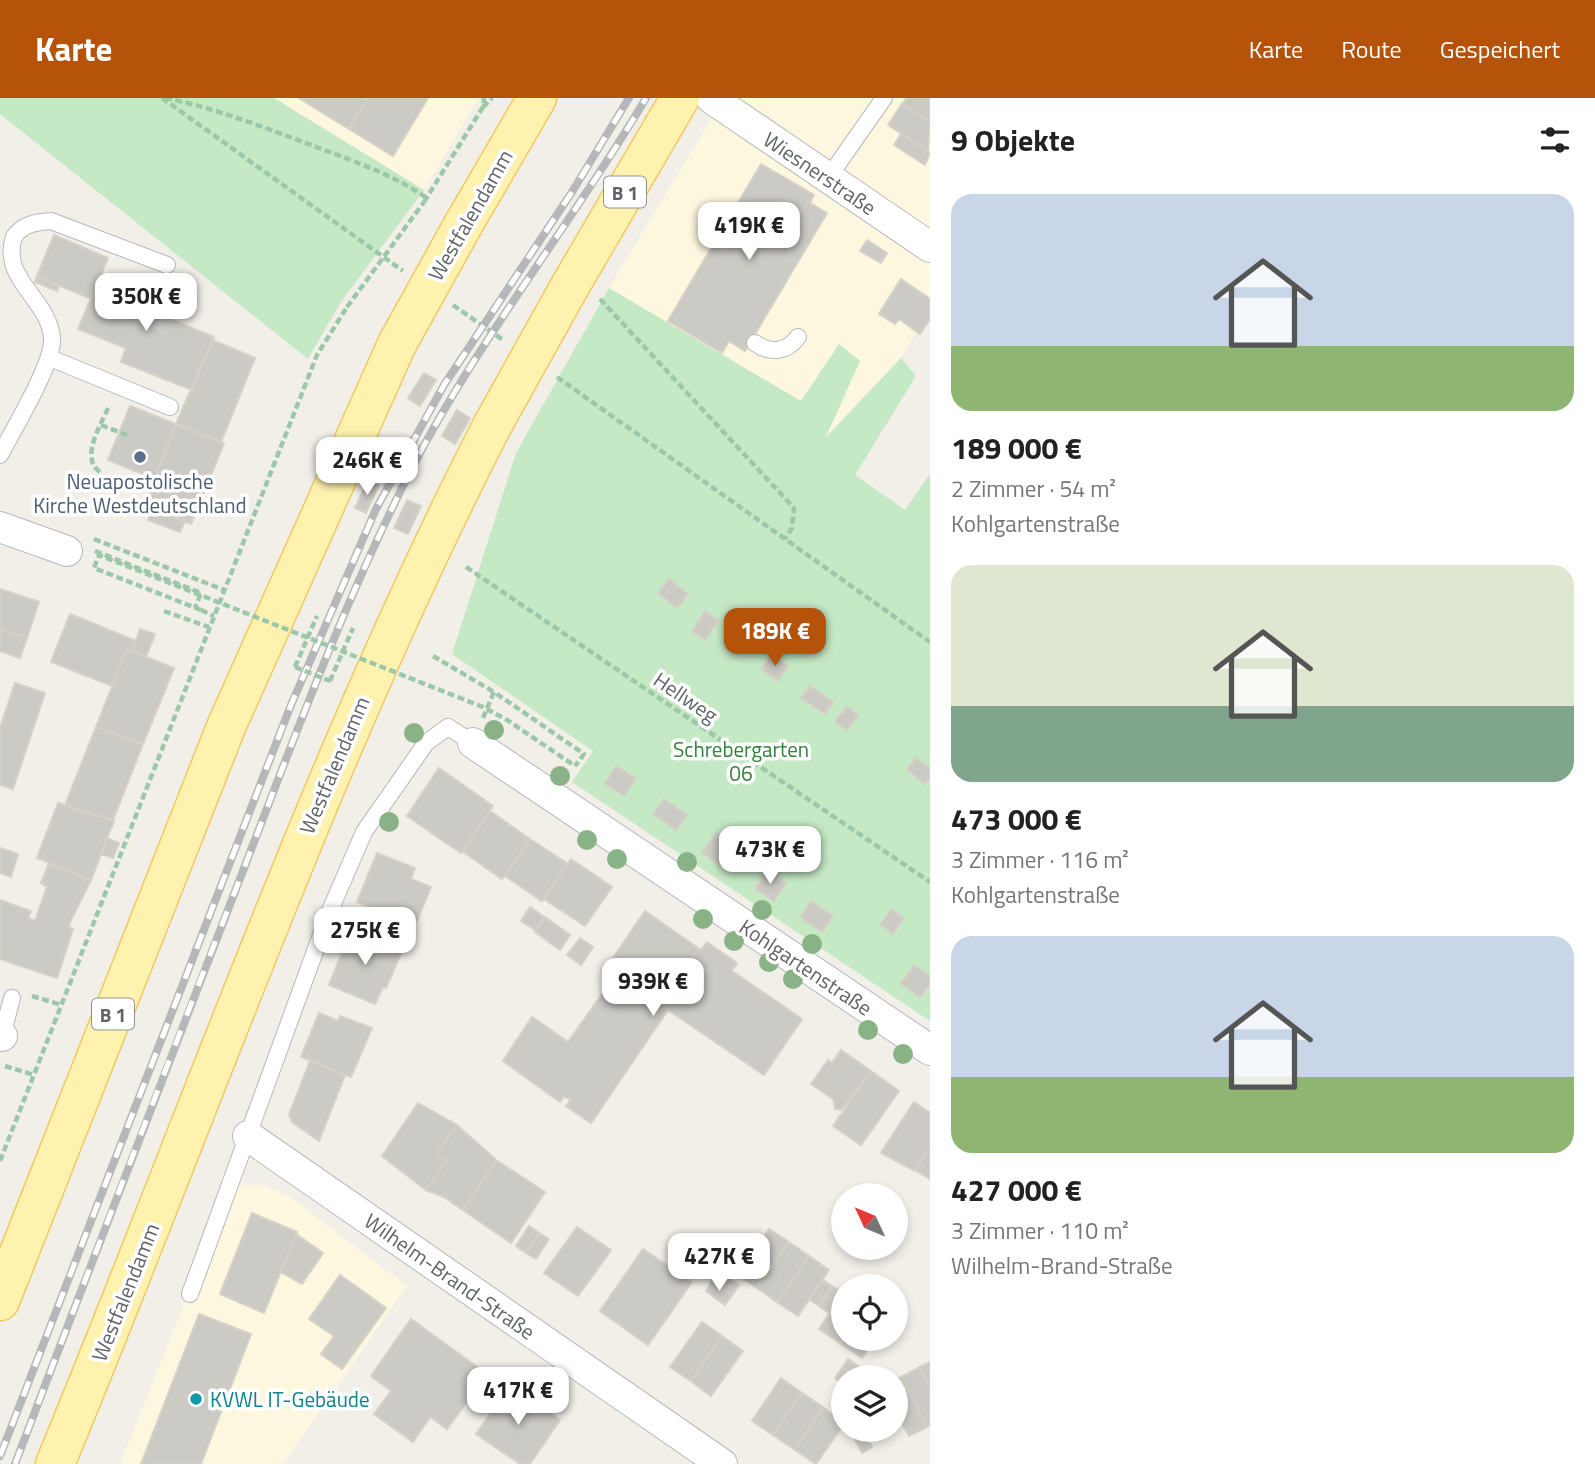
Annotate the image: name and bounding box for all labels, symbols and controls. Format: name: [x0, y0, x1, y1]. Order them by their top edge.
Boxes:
text: Karte: [35, 24, 112, 74]
text: Karte: [1249, 31, 1303, 67]
text: Route: [1341, 31, 1402, 67]
text: Gespeichert: [1440, 31, 1560, 67]
text: 9 Objekte: [951, 117, 1075, 163]
icon: filters: [1536, 121, 1574, 159]
street label: Wiesnerstraße: [757, 123, 883, 223]
street label: Westfalendamm: [419, 143, 521, 287]
road number: B 1: [604, 176, 646, 208]
pin: 419K €: [692, 202, 806, 262]
text: 419K €: [714, 207, 784, 242]
icon: home: [1200, 240, 1326, 366]
pin: 350K €: [89, 274, 203, 333]
text: 350K €: [111, 278, 181, 313]
text: 189 000 €: [951, 425, 1082, 471]
pin: 246K €: [310, 438, 424, 497]
text: 246K €: [332, 442, 402, 477]
marker: Neuapostolische Kirche Westdeutschland: [132, 449, 148, 465]
place label: Neuapostolische Kirche Westdeutschland: [33, 465, 247, 521]
text: 2 Zimmer · 54 m²: [951, 471, 1116, 506]
text: Kohlgartenstraße: [951, 506, 1120, 541]
pin: 189K €: [718, 608, 832, 668]
icon: home: [1200, 611, 1326, 737]
text: 189K €: [740, 613, 810, 648]
street label: Hellweg: [647, 664, 725, 730]
street label: Westfalendamm: [291, 691, 377, 839]
park label: Schrebergarten 06: [673, 733, 809, 789]
text: 473 000 €: [951, 796, 1082, 842]
pin: 473K €: [713, 826, 827, 886]
text: 473K €: [735, 831, 805, 866]
text: 3 Zimmer · 116 m²: [951, 842, 1129, 877]
text: Kohlgartenstraße: [951, 877, 1120, 912]
pin: 275K €: [308, 908, 422, 967]
street label: Kohlgartenstraße: [733, 911, 879, 1023]
text: 275K €: [330, 912, 400, 947]
pin: 939K €: [596, 958, 710, 1018]
text: 939K €: [618, 963, 688, 998]
icon: home: [1200, 982, 1326, 1108]
road number: B 1: [92, 998, 134, 1030]
text: 427 000 €: [951, 1167, 1082, 1213]
north arrow: [831, 1183, 908, 1260]
map controls: [831, 1183, 908, 1442]
street label: Wilhelm-Brand-Straße: [358, 1205, 542, 1347]
text: 3 Zimmer · 110 m²: [951, 1213, 1129, 1248]
street label: Westfalendamm: [83, 1218, 167, 1366]
pin: 427K €: [662, 1234, 776, 1293]
text: 427K €: [684, 1238, 754, 1273]
text: Wilhelm-Brand-Straße: [951, 1248, 1173, 1283]
button: locate: [831, 1274, 908, 1351]
button: layers: [831, 1365, 908, 1442]
pin: 417K €: [461, 1368, 575, 1427]
text: 417K €: [483, 1372, 553, 1407]
place label: KVWL IT-Gebäude: [210, 1383, 370, 1415]
marker: KVWL IT-Gebäude: [188, 1391, 204, 1407]

